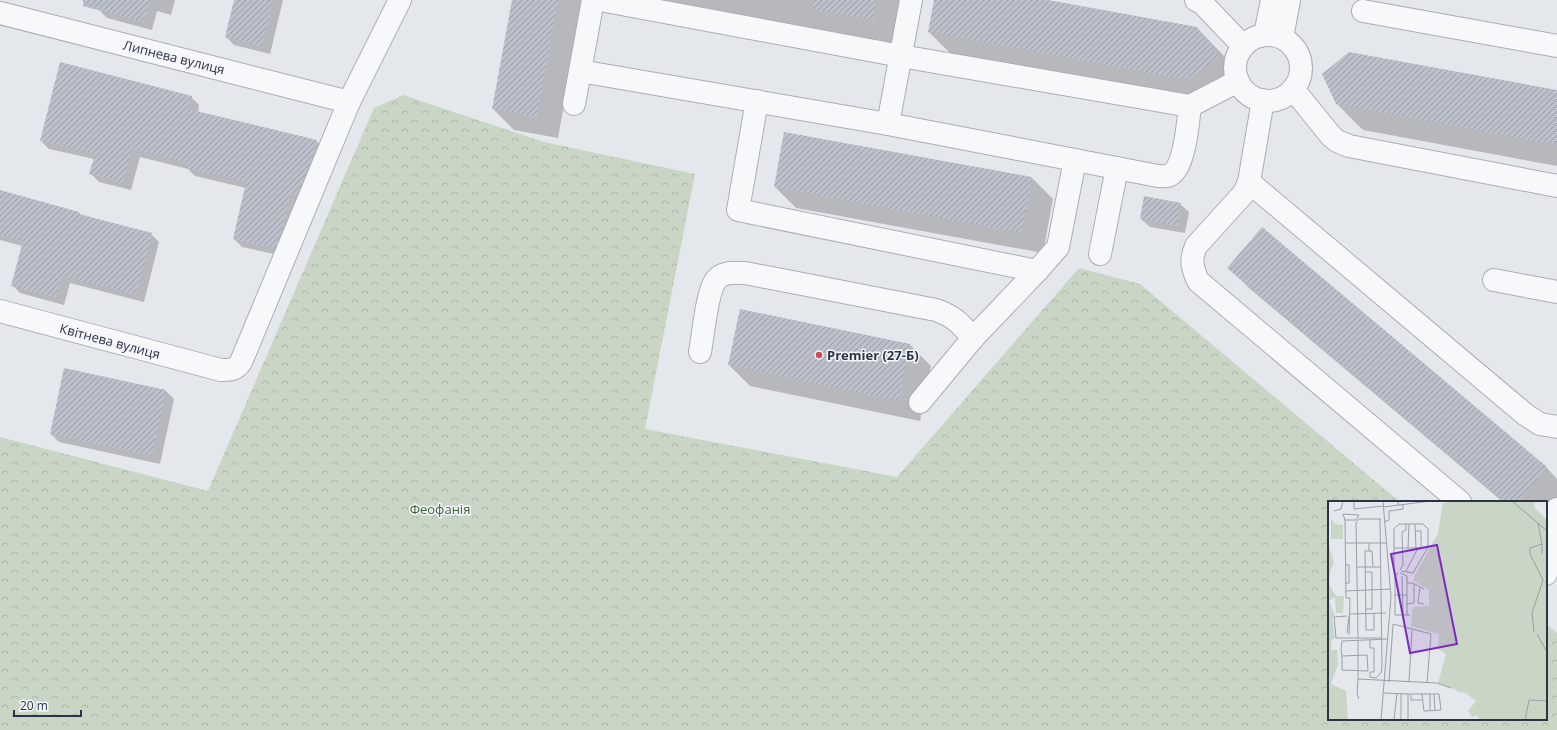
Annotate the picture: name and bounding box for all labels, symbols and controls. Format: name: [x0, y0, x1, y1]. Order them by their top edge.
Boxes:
street label: Липнева вулиця: [121, 36, 227, 78]
street label: Квітнева вулиця: [58, 319, 162, 363]
place label: Premier (27-Б): [827, 346, 919, 364]
marker: Premier (27-Б): [814, 350, 824, 360]
park label: Феофанія: [410, 500, 470, 518]
inset map: [1328, 501, 1547, 720]
scale bar: [14, 692, 81, 718]
text: 20 m: [20, 697, 48, 714]

